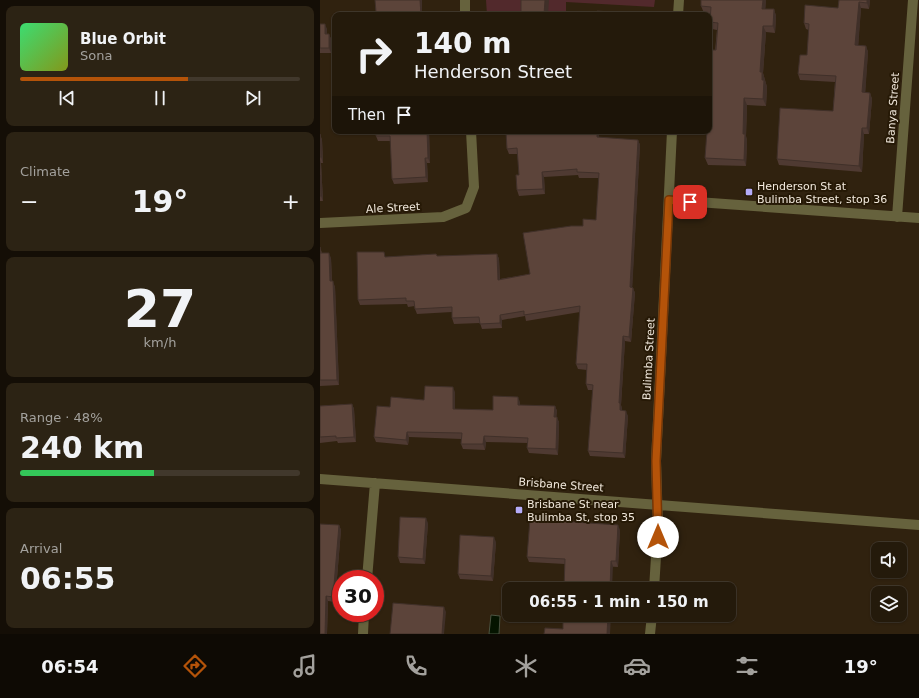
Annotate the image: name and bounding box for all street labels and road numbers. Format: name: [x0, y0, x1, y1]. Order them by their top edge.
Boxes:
street label: Banya Street: [884, 71, 902, 144]
street label: Ale Street: [366, 200, 421, 216]
street label: Bulimba Street: [640, 317, 658, 400]
street label: Brisbane Street: [518, 476, 605, 495]

